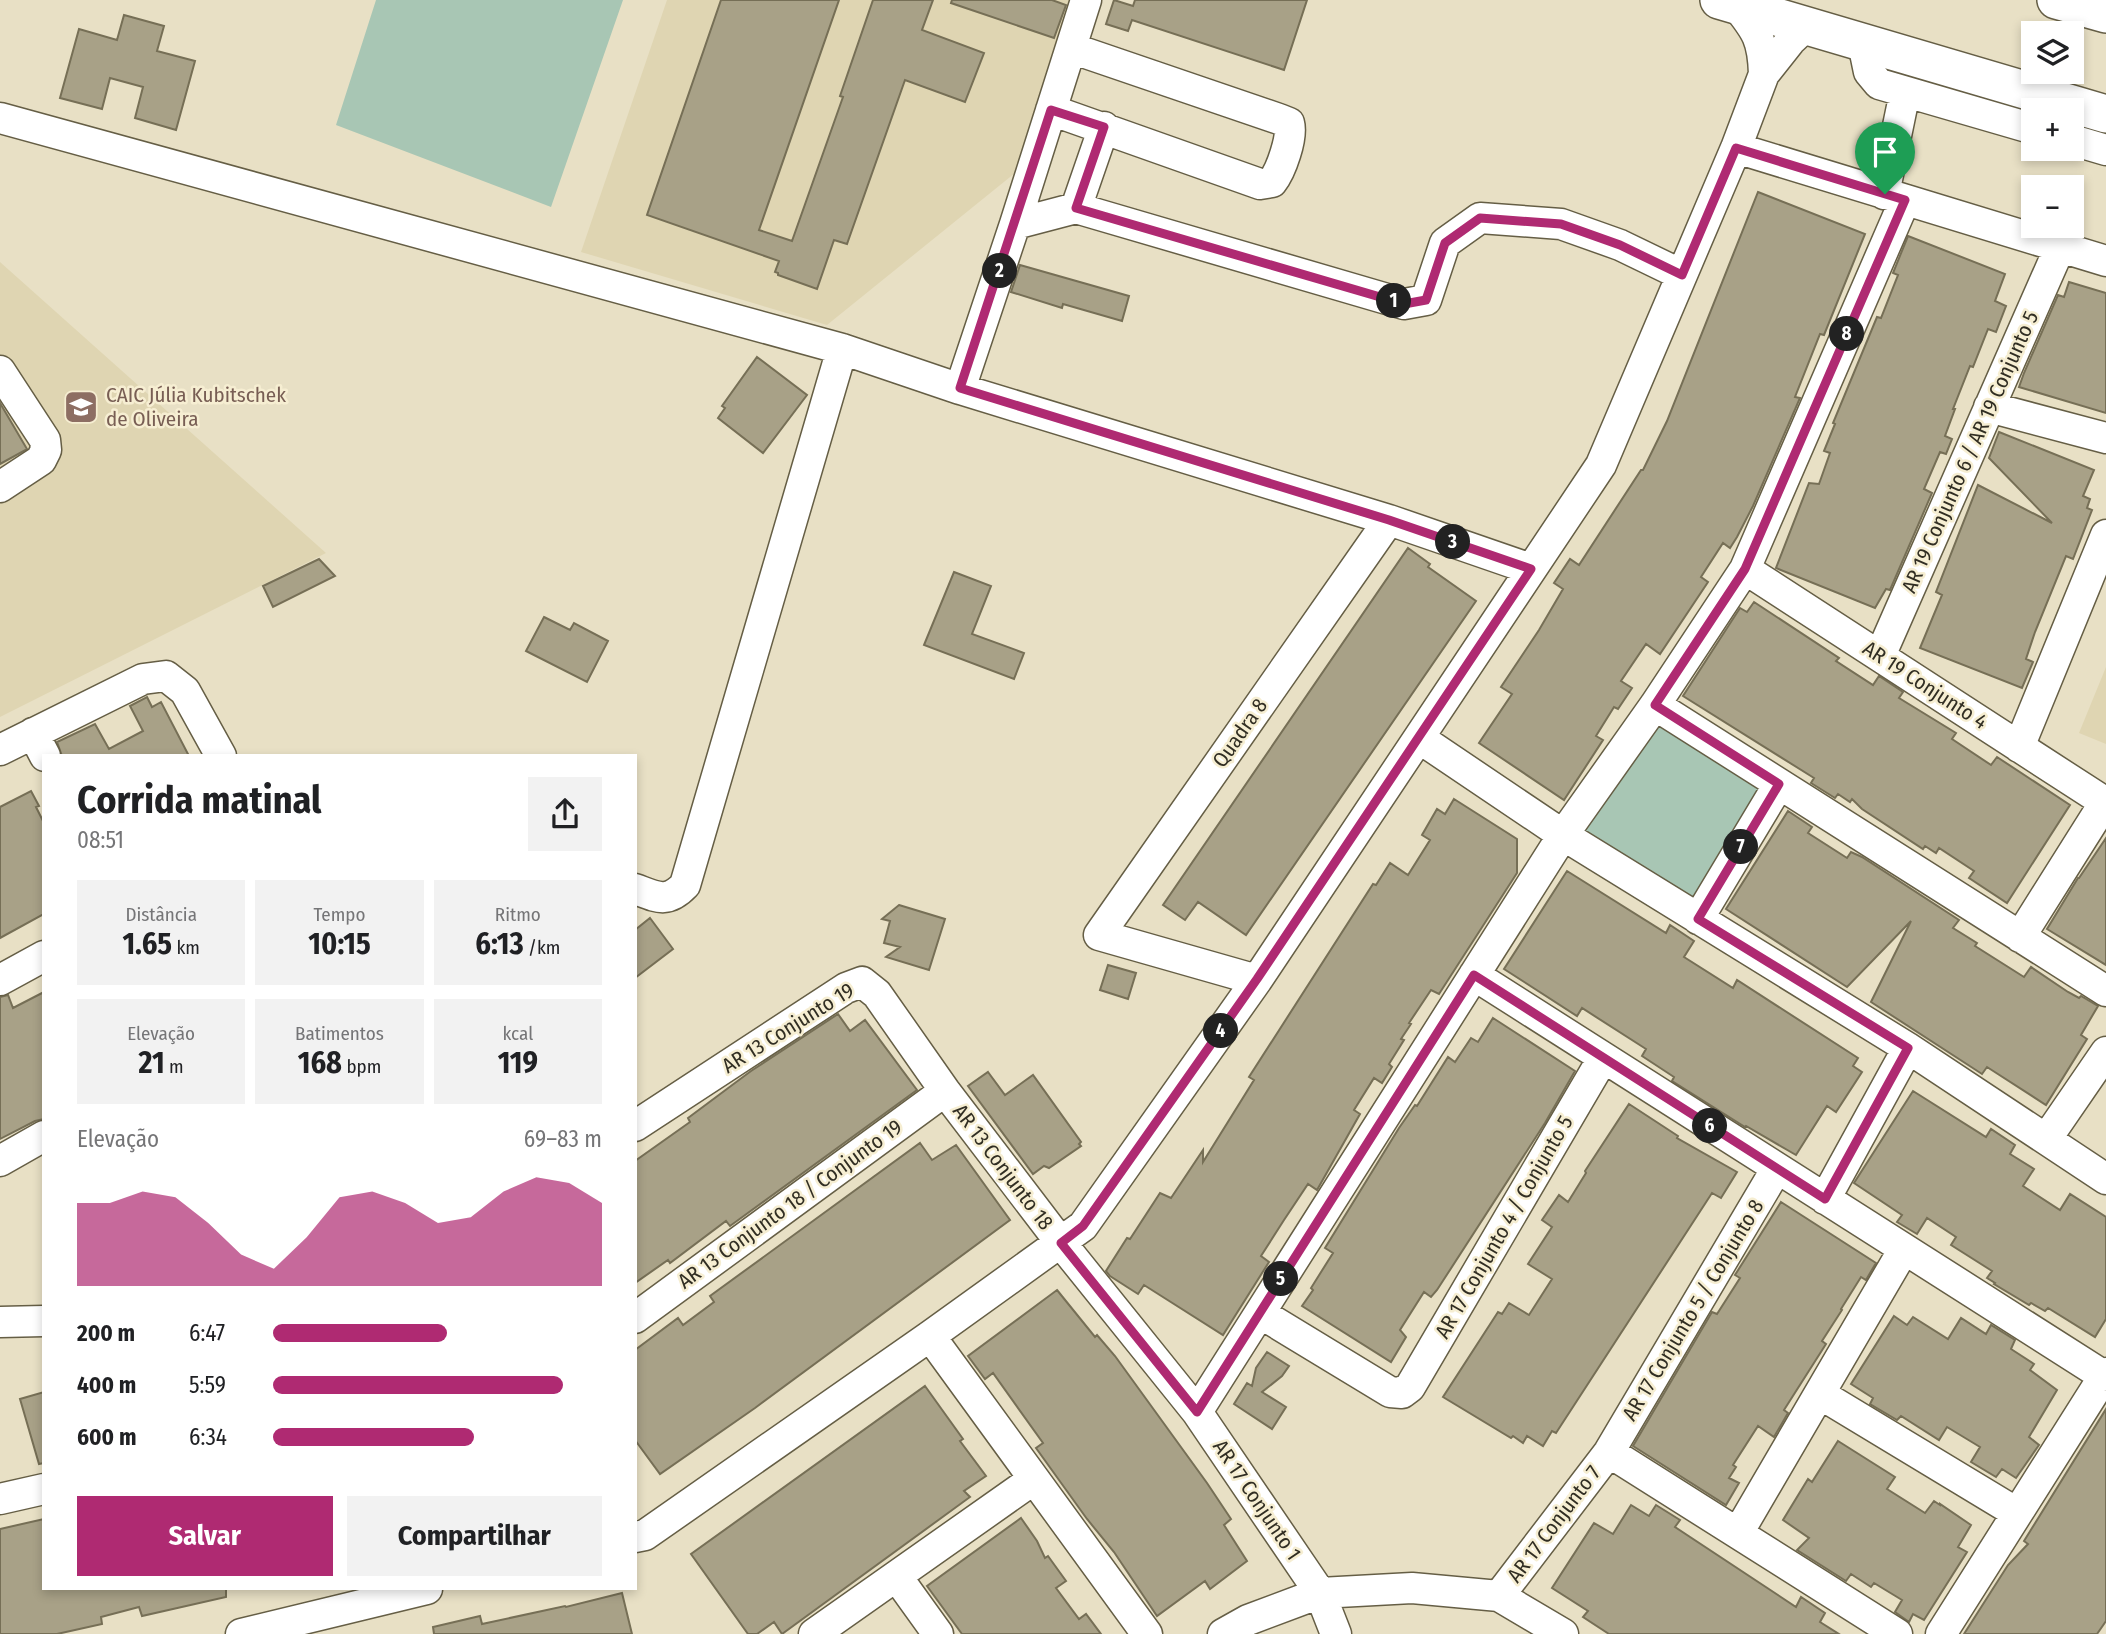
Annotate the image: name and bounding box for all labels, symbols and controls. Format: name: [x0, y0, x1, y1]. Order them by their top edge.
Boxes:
map controls: [2021, 21, 2084, 238]
button: layers: [2021, 21, 2084, 84]
button: +: [2021, 98, 2084, 161]
pin: [1855, 122, 1915, 194]
icon: arrive: [1866, 133, 1904, 171]
button: −: [2021, 175, 2084, 238]
pin: 2: [982, 254, 1018, 288]
text: 2: [995, 259, 1004, 282]
pin: 1: [1376, 284, 1412, 318]
text: 1: [1389, 289, 1398, 312]
street label: AR 19 Conjunto 6 / AR 19 Conjunto 5: [1896, 307, 2044, 597]
pin: 8: [1829, 316, 1864, 352]
text: 8: [1841, 322, 1852, 345]
place label: CAIC Júlia Kubitschek de Oliveira: [106, 382, 286, 432]
school or university icon: CAIC Júlia Kubitschek de Oliveira: [62, 388, 100, 426]
pin: 3: [1436, 524, 1470, 560]
text: 3: [1448, 530, 1457, 553]
street label: AR 19 Conjunto 4: [1858, 635, 1992, 735]
street label: Quadra 8: [1207, 694, 1273, 772]
text: Corrida matinal: [77, 777, 322, 823]
button: share: [528, 777, 602, 851]
text: 08:51: [77, 826, 124, 854]
pin: 7: [1724, 830, 1758, 864]
text: 7: [1736, 835, 1745, 858]
text: Distância: [125, 903, 197, 926]
text: Tempo: [314, 903, 365, 926]
text: Ritmo: [495, 903, 541, 926]
text: 1.65: [122, 926, 172, 962]
text: 10:15: [308, 926, 371, 962]
text: 6:13: [475, 926, 524, 962]
text: km: [172, 936, 200, 959]
text: /km: [524, 936, 560, 959]
street label: AR 13 Conjunto 19: [717, 977, 859, 1079]
pin: 4: [1204, 1014, 1238, 1048]
text: 4: [1216, 1019, 1225, 1042]
text: Elevação: [127, 1022, 195, 1045]
text: Batimentos: [295, 1022, 384, 1045]
text: kcal: [502, 1022, 533, 1045]
text: 21: [139, 1045, 165, 1081]
text: 168: [298, 1045, 342, 1081]
text: 119: [498, 1045, 538, 1081]
text: m: [165, 1055, 184, 1078]
text: bpm: [342, 1055, 381, 1078]
street label: AR 13 Conjunto 18: [947, 1099, 1059, 1235]
pin: 6: [1692, 1108, 1728, 1144]
street label: AR 17 Conjunto 4 / Conjunto 5: [1429, 1111, 1579, 1343]
street label: AR 13 Conjunto 18 / Conjunto 19: [673, 1114, 907, 1294]
text: 6: [1705, 1114, 1714, 1137]
text: Elevação: [77, 1125, 159, 1153]
text: 69–83 m: [524, 1125, 602, 1153]
street label: AR 17 Conjunto 5 / Conjunto 8: [1617, 1195, 1769, 1425]
pin: 5: [1264, 1262, 1298, 1296]
text: 5: [1276, 1267, 1285, 1290]
text: 200 m: [77, 1319, 135, 1347]
text: 6:47: [189, 1319, 225, 1347]
text: 400 m: [77, 1371, 136, 1399]
text: 5:59: [189, 1371, 226, 1399]
text: 600 m: [77, 1423, 136, 1451]
text: 6:34: [189, 1423, 227, 1451]
street label: AR 17 Conjunto 1: [1207, 1435, 1307, 1565]
street label: AR 17 Conjunto 7: [1502, 1460, 1606, 1588]
button: Salvar: [77, 1496, 333, 1576]
button: Compartilhar: [347, 1496, 602, 1576]

